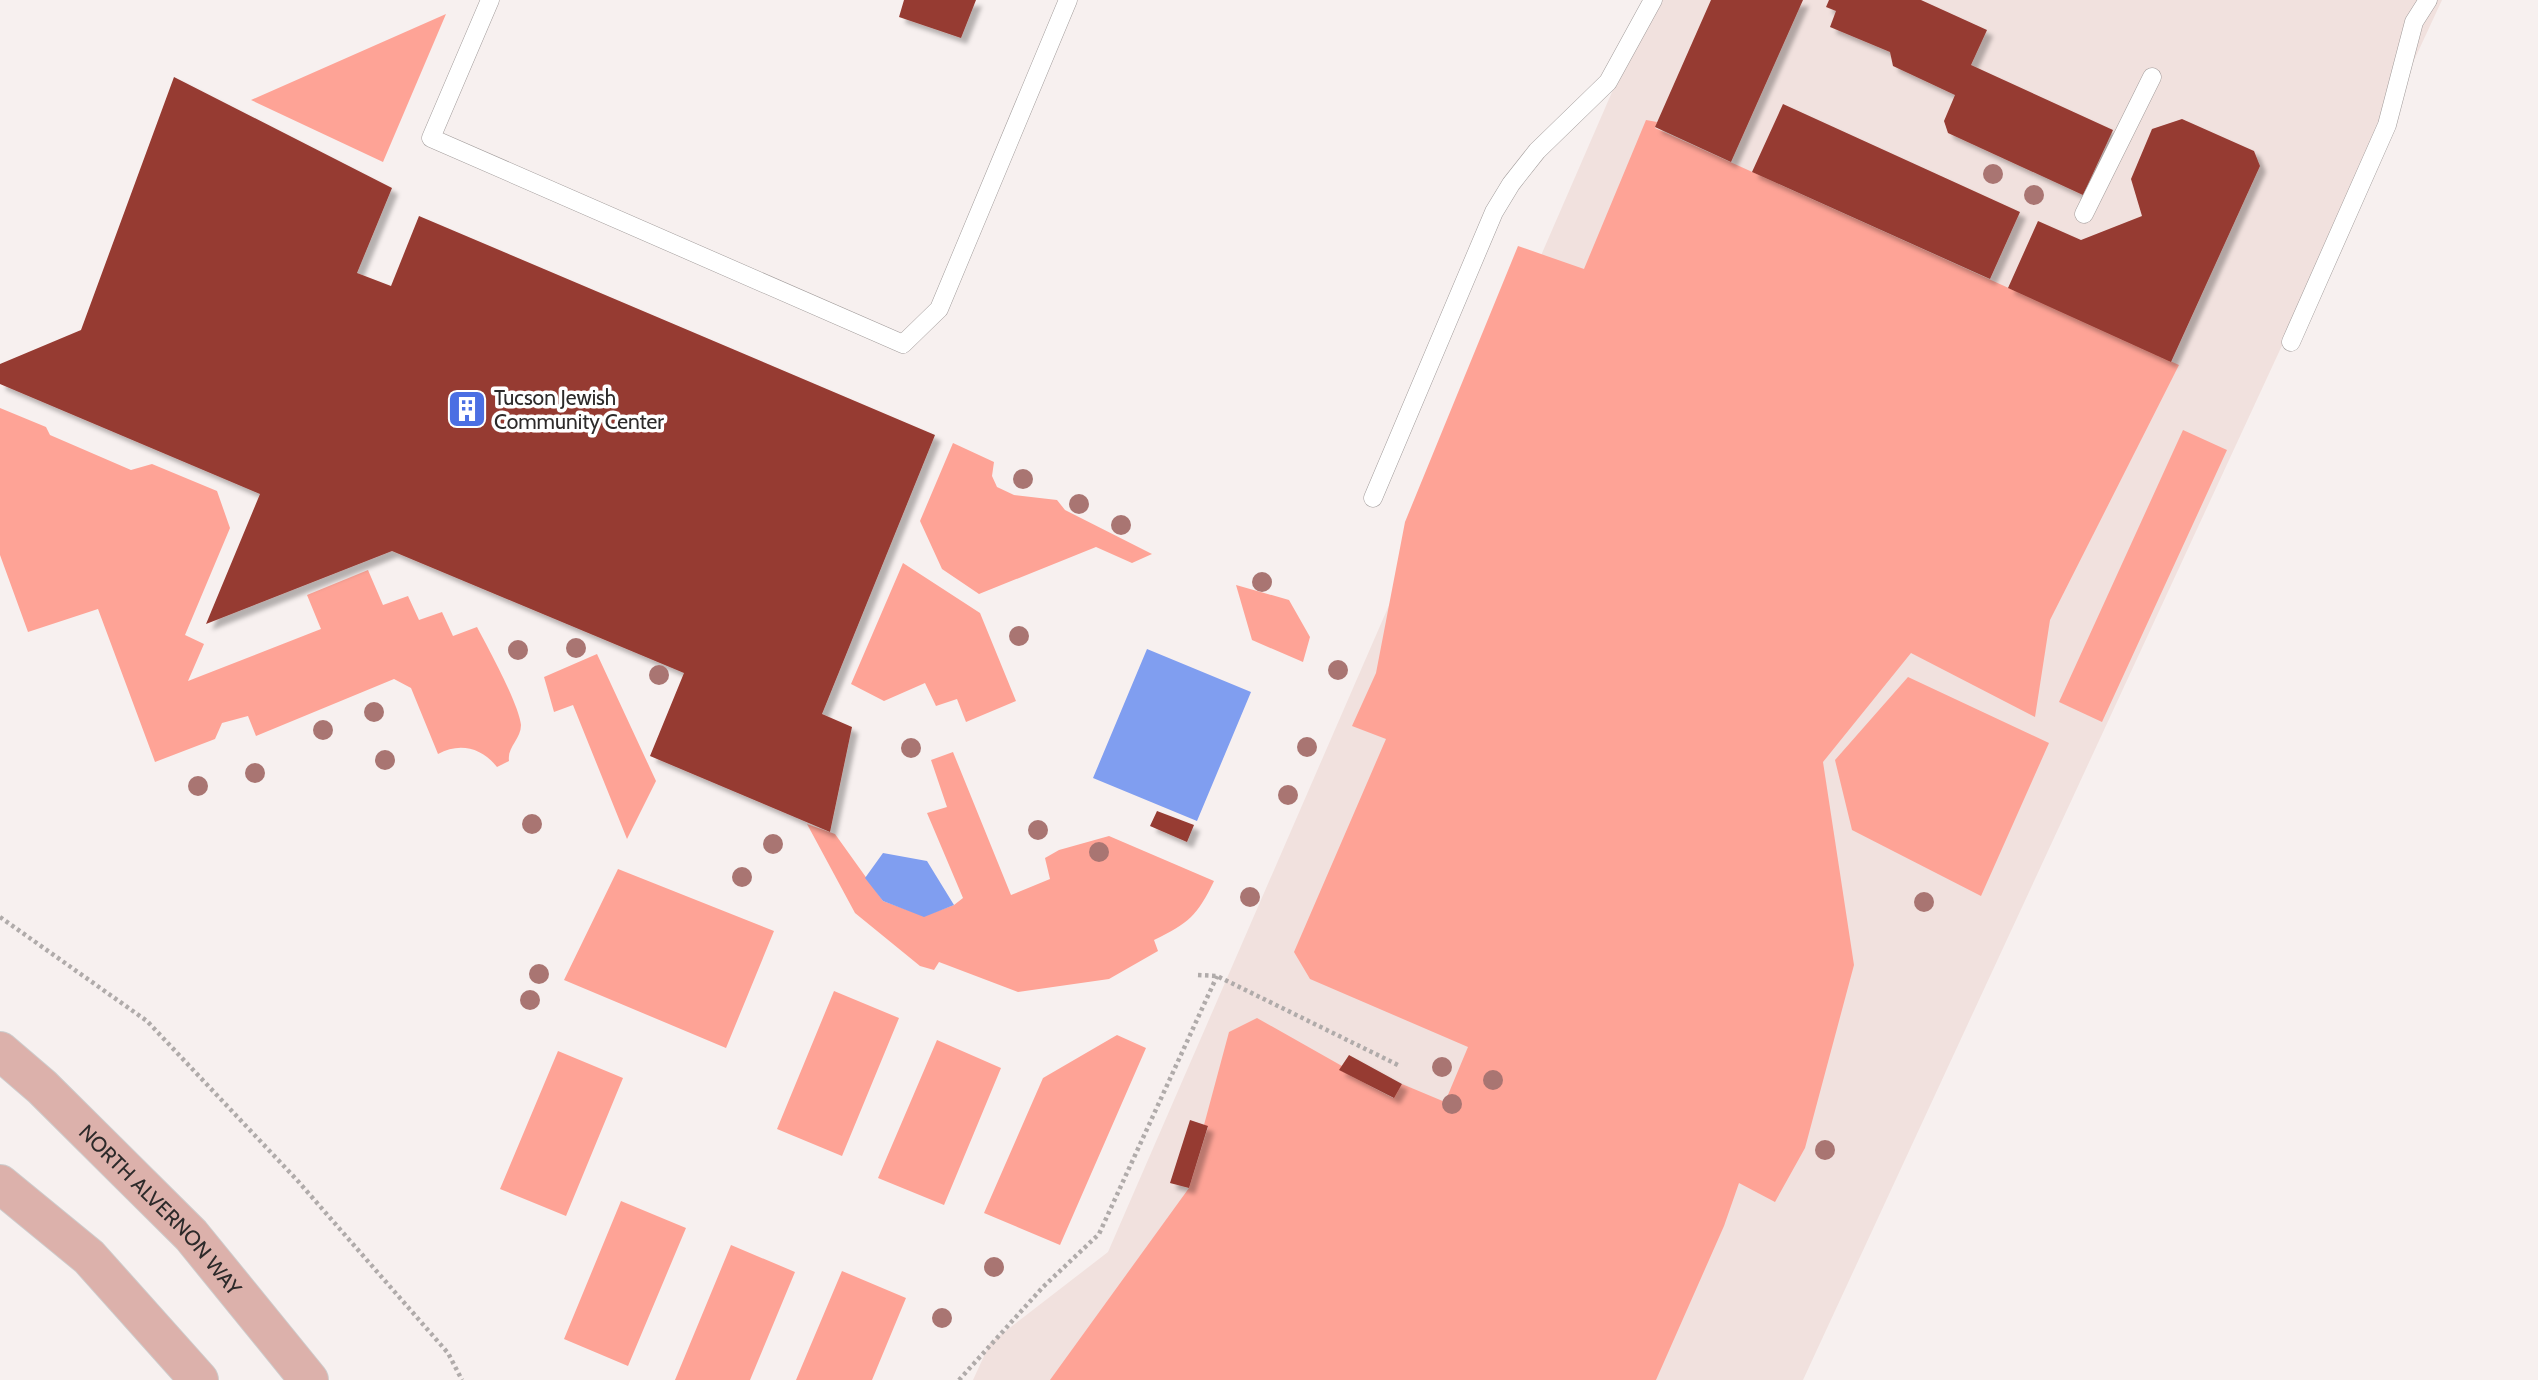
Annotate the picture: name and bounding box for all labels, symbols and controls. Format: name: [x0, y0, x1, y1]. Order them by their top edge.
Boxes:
place label: Tucson Jewish Community Center: [494, 385, 664, 434]
building icon: Tucson Jewish Community Center: [446, 388, 488, 430]
street label: NORTH ALVERNON WAY: [74, 1119, 248, 1301]

